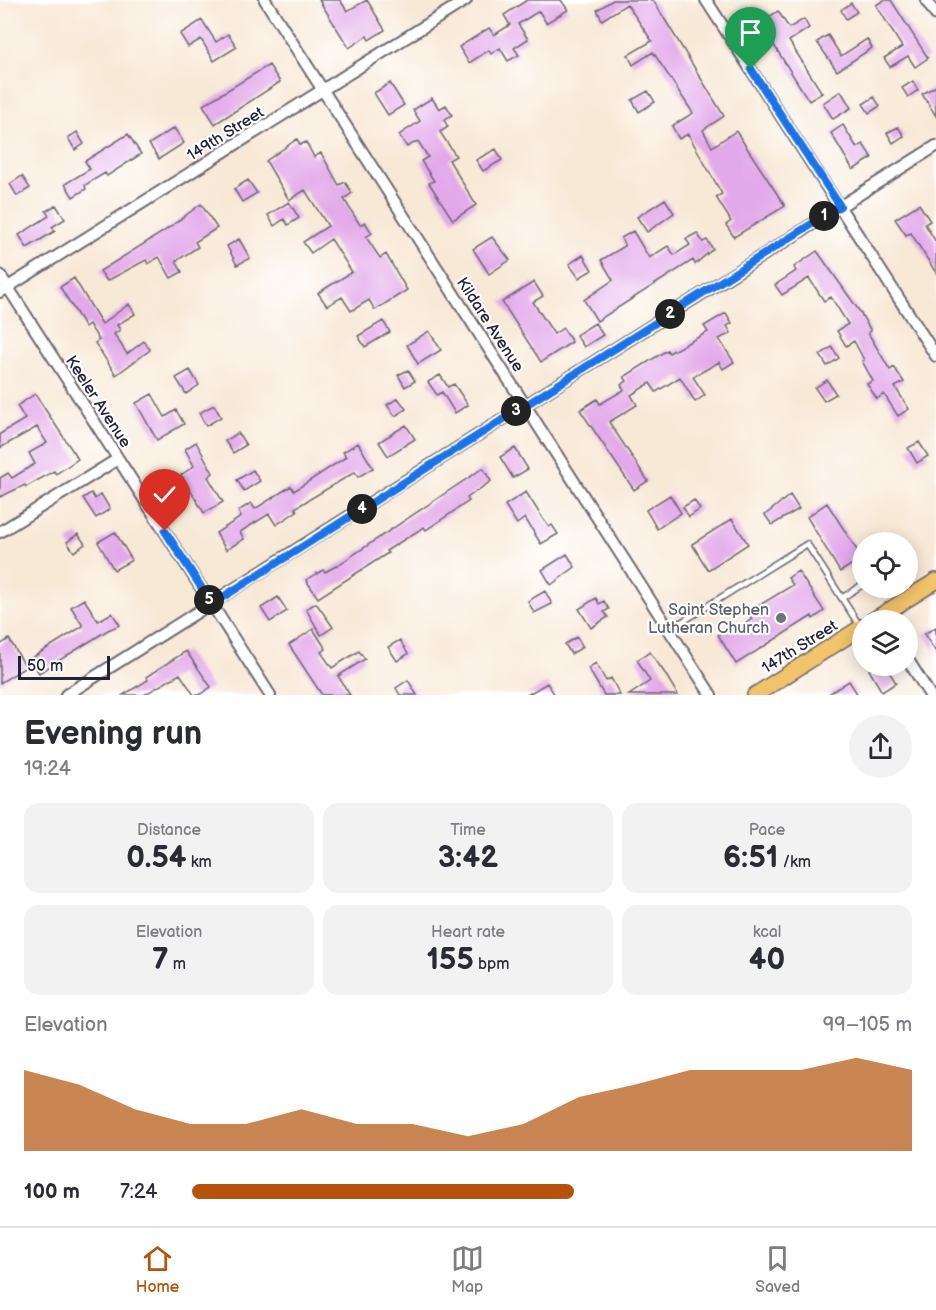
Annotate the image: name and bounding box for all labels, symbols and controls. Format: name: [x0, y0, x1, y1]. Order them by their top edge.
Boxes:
pin: [725, 7, 776, 69]
icon: arrive: [734, 16, 767, 49]
street label: 149th Street: [184, 103, 268, 165]
pin: 1: [809, 201, 839, 231]
text: 1: [821, 206, 827, 225]
street label: Kildare Avenue: [452, 274, 528, 376]
pin: 2: [655, 299, 685, 329]
text: 2: [665, 304, 675, 323]
street label: Keeler Avenue: [61, 352, 135, 452]
pin: 3: [501, 396, 531, 426]
text: 3: [511, 401, 521, 420]
pin: [139, 469, 190, 531]
icon: check: [148, 478, 181, 511]
pin: 4: [347, 494, 377, 524]
text: 4: [357, 499, 367, 518]
map controls: [852, 532, 918, 676]
button: locate: [852, 532, 918, 598]
pin: 5: [194, 585, 224, 615]
text: 5: [204, 590, 214, 609]
place label: Saint Stephen Lutheran Church: [648, 601, 769, 638]
button: layers: [852, 610, 918, 676]
marker: Saint Stephen Lutheran Church: [774, 611, 788, 625]
street label: 147th Street: [758, 617, 841, 678]
scale bar: [18, 653, 110, 680]
text: 50 m: [27, 657, 63, 676]
text: Evening run: [24, 714, 202, 754]
button: share: [849, 715, 912, 778]
text: 19:24: [24, 757, 71, 781]
text: Distance: [137, 821, 201, 840]
text: Time: [450, 821, 486, 840]
text: Pace: [749, 821, 785, 840]
text: 0.54: [126, 840, 186, 876]
text: 3:42: [438, 840, 498, 876]
text: 6:51: [723, 840, 778, 876]
text: km: [186, 853, 212, 872]
text: /km: [778, 853, 811, 872]
text: Elevation: [136, 923, 202, 942]
text: Heart rate: [431, 923, 505, 942]
text: kcal: [753, 923, 781, 942]
text: 7: [152, 942, 169, 978]
text: 155: [426, 942, 474, 978]
text: 40: [749, 942, 785, 978]
text: m: [169, 955, 186, 974]
text: bpm: [474, 955, 510, 974]
text: Elevation: [24, 1013, 107, 1037]
text: 99–105 m: [823, 1013, 912, 1037]
text: 100 m: [24, 1180, 80, 1204]
text: 7:24: [120, 1180, 158, 1204]
tab: Home: [136, 1242, 179, 1297]
tab: Map: [451, 1242, 484, 1297]
tab: Saved: [755, 1242, 800, 1297]

